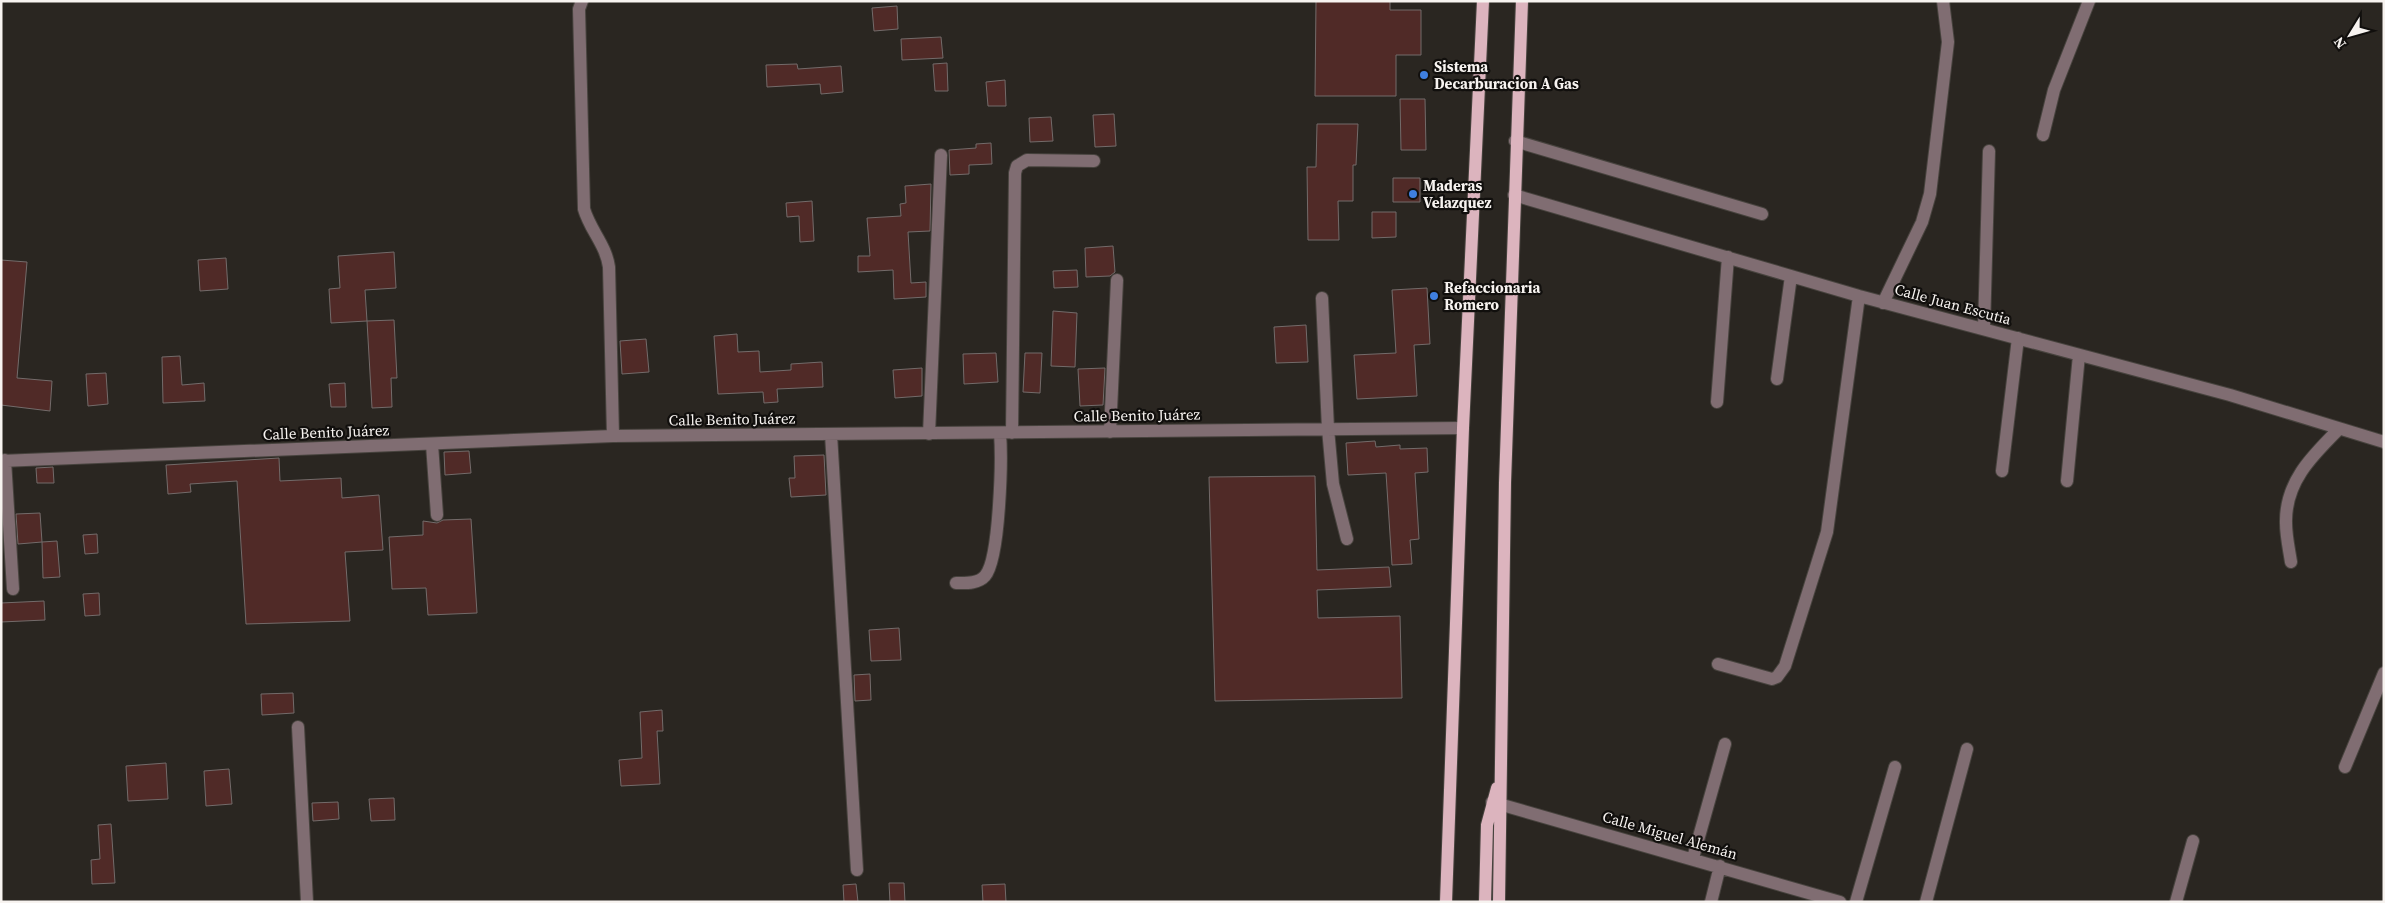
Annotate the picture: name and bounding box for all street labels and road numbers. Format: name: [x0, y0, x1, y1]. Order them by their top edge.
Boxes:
street label: Calle Juan Escutia: [1892, 278, 2014, 330]
street label: Calle Benito Juárez: [1074, 403, 1201, 427]
street label: Calle Benito Juárez: [669, 407, 796, 431]
street label: Calle Benito Juárez: [262, 419, 390, 445]
street label: Calle Miguel Alemán: [1600, 806, 1740, 864]

